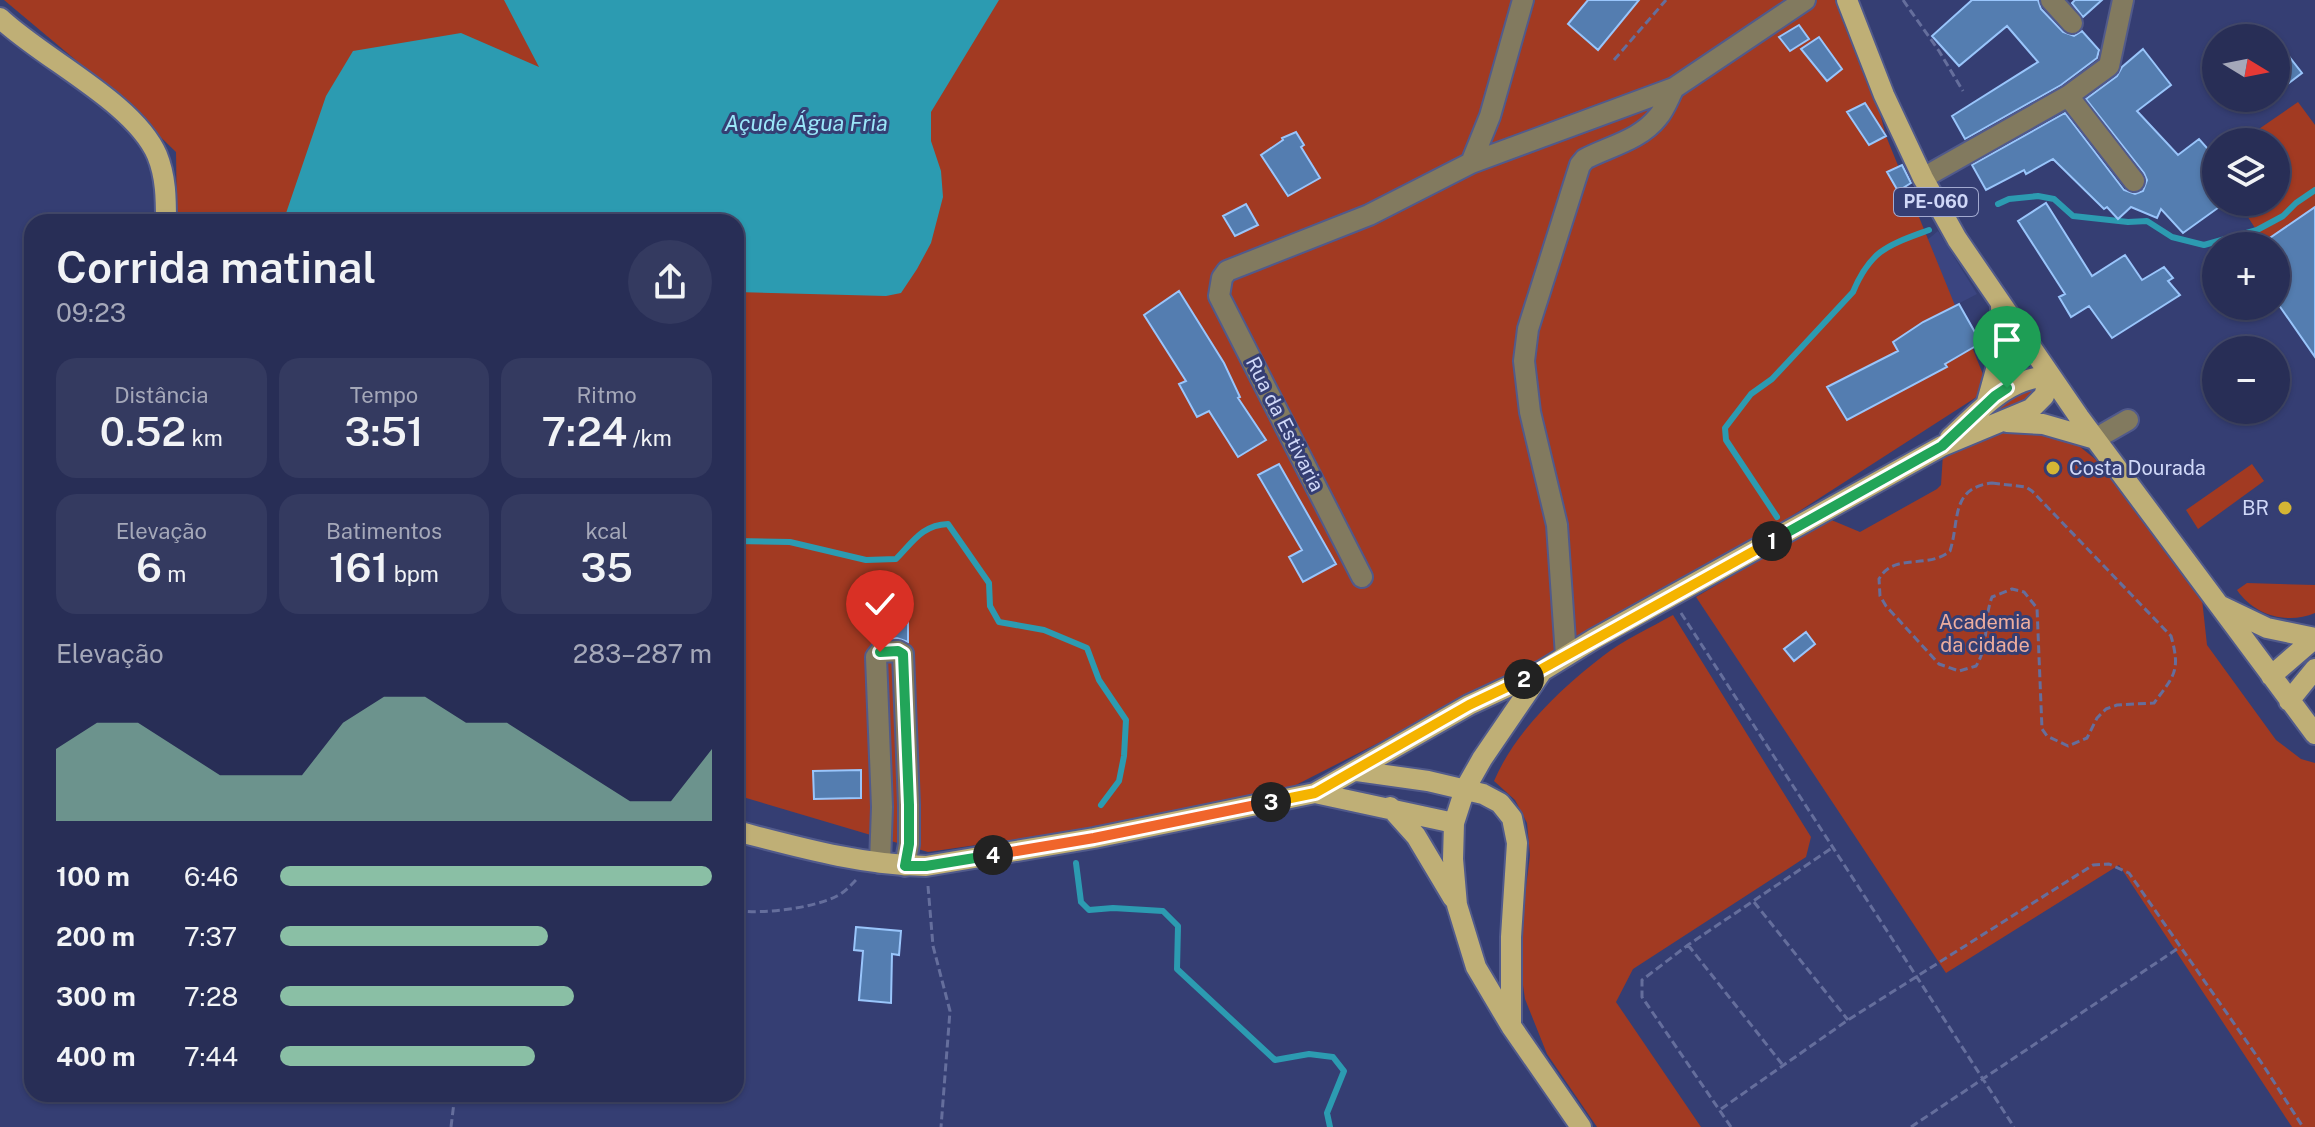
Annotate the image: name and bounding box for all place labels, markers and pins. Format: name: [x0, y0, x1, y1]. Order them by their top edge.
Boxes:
pin: [1973, 306, 2041, 388]
place label: Costa Dourada: [2069, 456, 2206, 480]
marker: Costa Dourada: [2044, 459, 2062, 477]
place label: BR: [2242, 496, 2269, 520]
marker: BR: [2276, 499, 2294, 517]
pin: 1: [1752, 521, 1792, 561]
pin: [846, 570, 914, 652]
pin: 2: [1504, 659, 1544, 699]
pin: 3: [1251, 782, 1291, 822]
pin: 4: [973, 835, 1013, 875]

